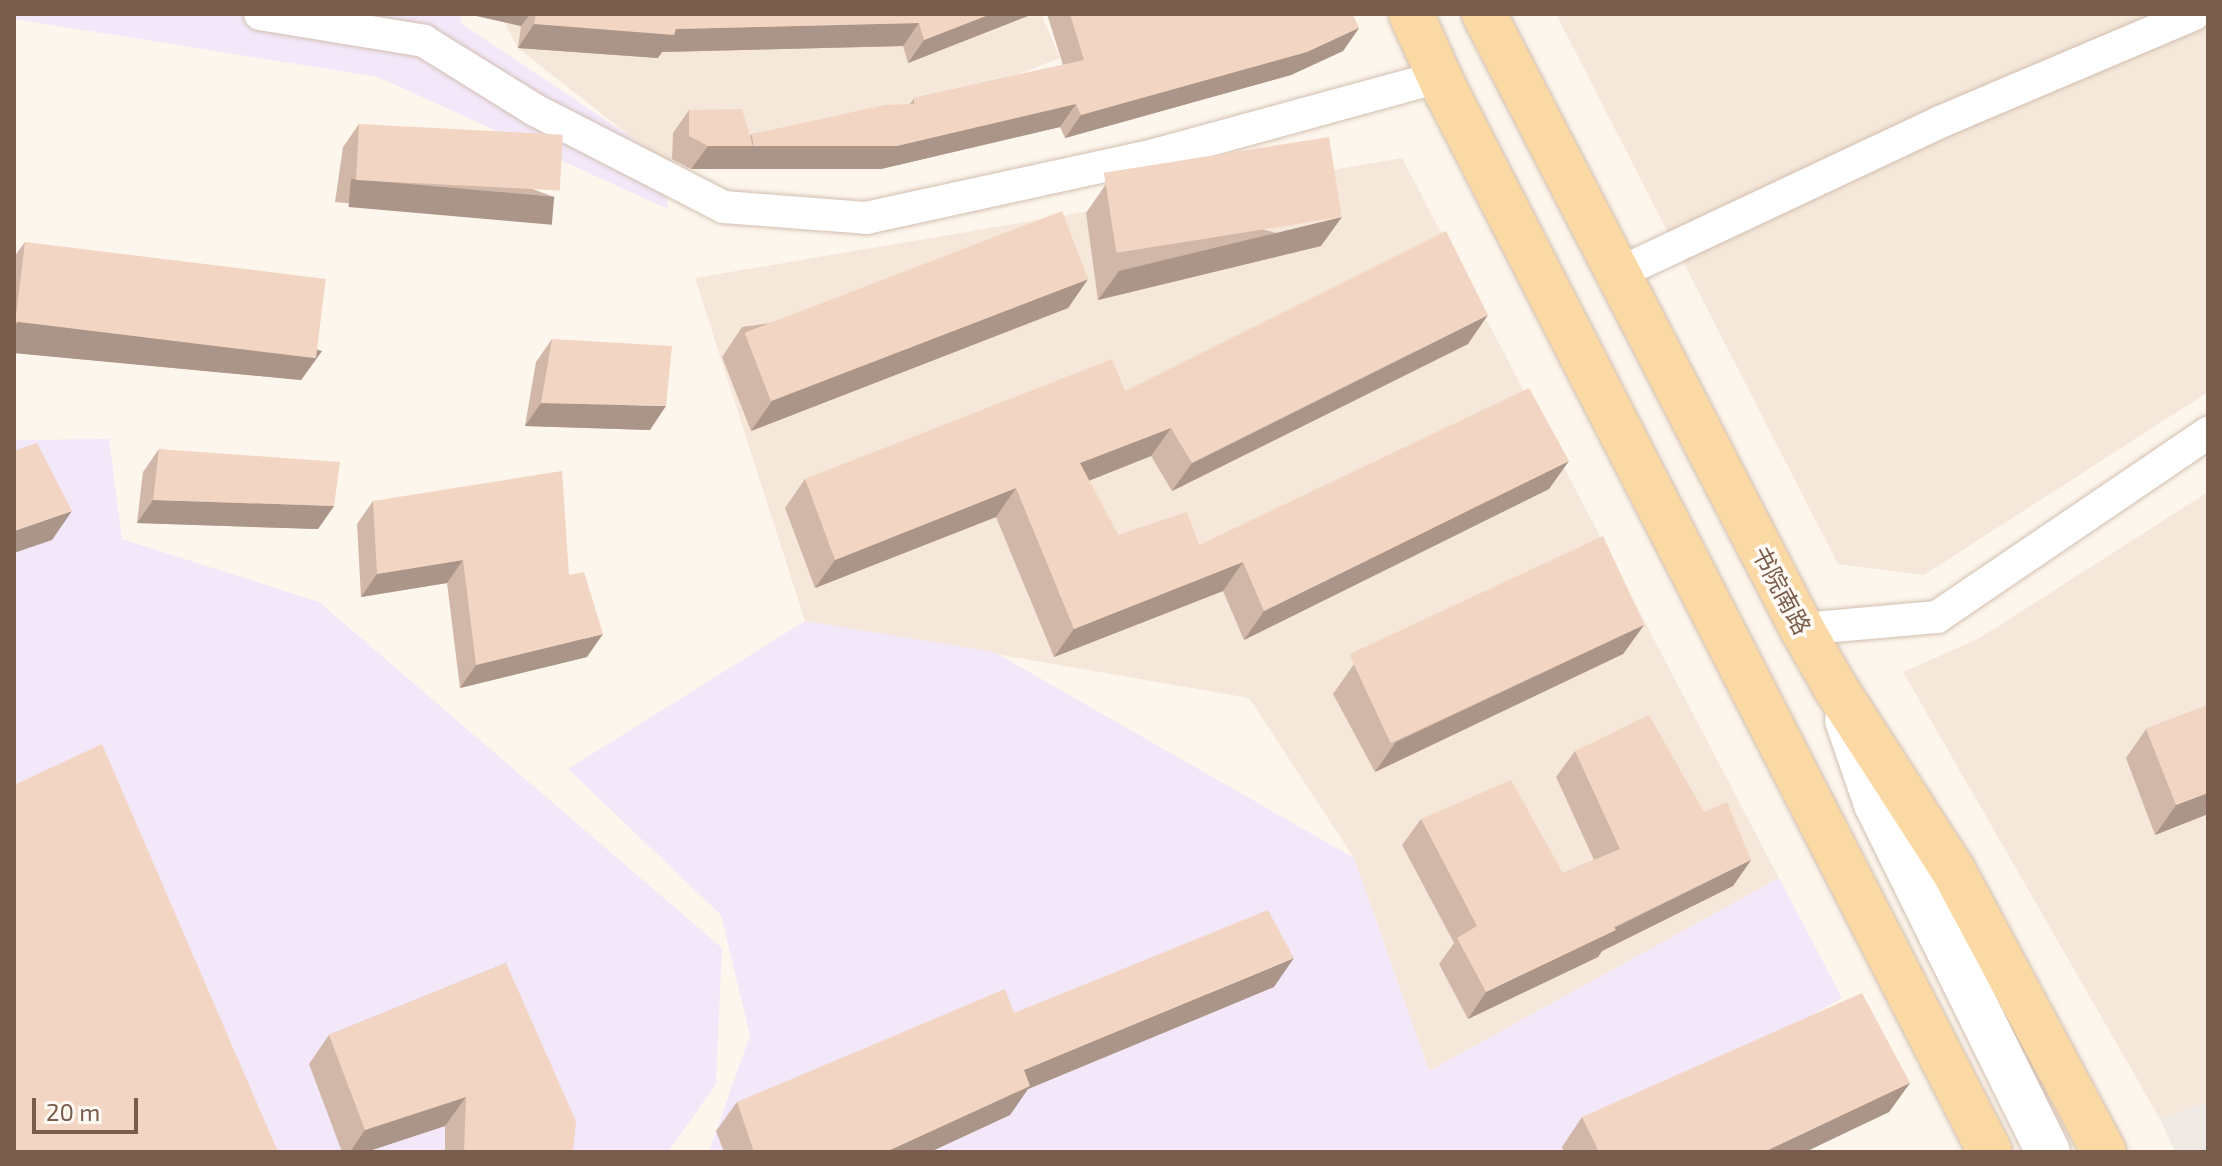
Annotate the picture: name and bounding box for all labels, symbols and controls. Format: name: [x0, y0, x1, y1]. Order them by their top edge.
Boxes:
street label: 书院南路: [1747, 541, 1817, 639]
scale bar: [36, 1082, 142, 1132]
text: 20 m: [46, 1097, 100, 1126]

